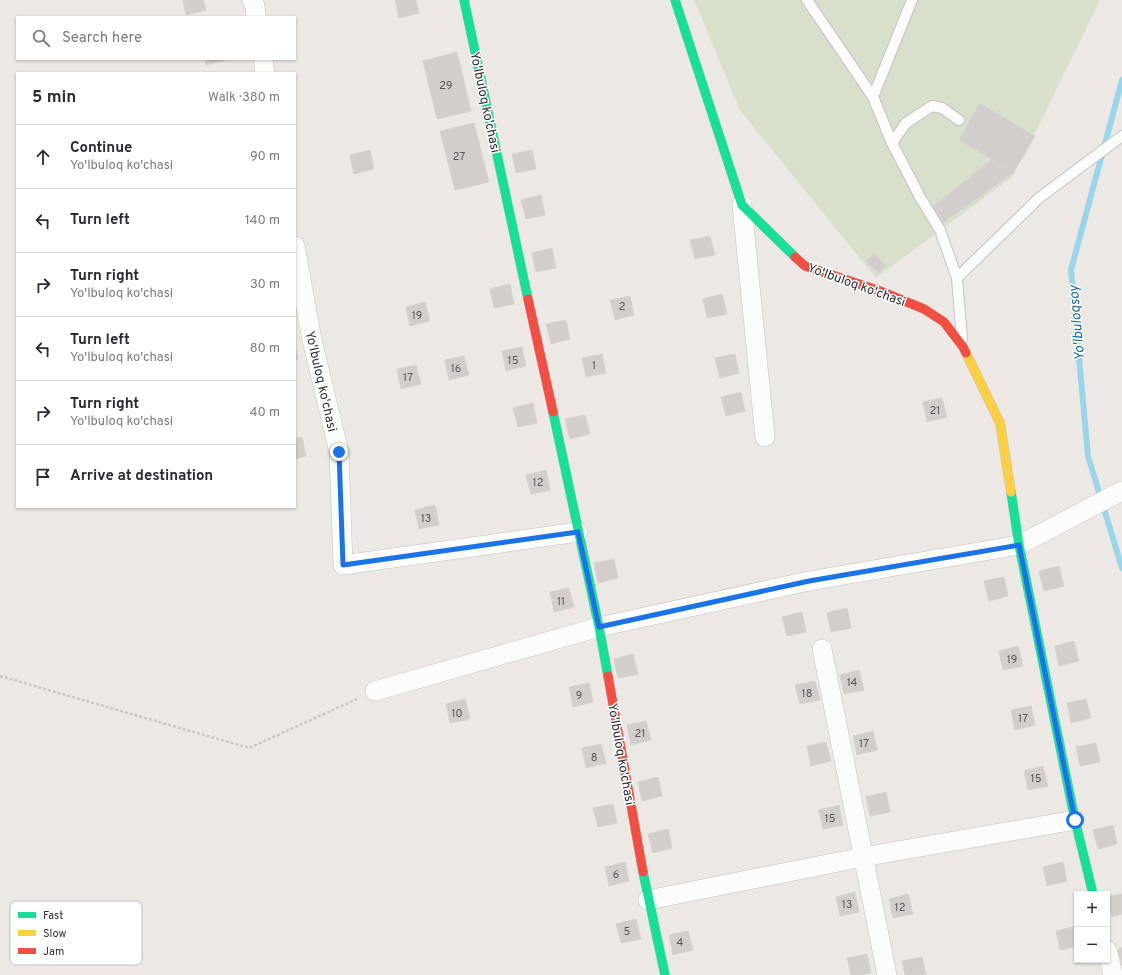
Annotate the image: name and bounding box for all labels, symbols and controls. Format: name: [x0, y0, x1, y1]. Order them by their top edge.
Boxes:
search box: [16, 16, 296, 60]
icon: search: [30, 27, 52, 49]
text: Search here: [62, 29, 142, 48]
street label: Yo'lbuloq ko'chasi: [466, 50, 503, 154]
house number: 29: [439, 79, 453, 93]
text: 5 min: [32, 87, 76, 109]
text: Walk · 380 m: [208, 90, 280, 106]
text: Continue: [70, 139, 132, 158]
icon: ahead: [32, 146, 54, 168]
text: 90 m: [250, 149, 280, 165]
house number: 27: [453, 150, 465, 164]
text: Yo'lbuloq ko'chasi: [70, 158, 173, 174]
icon: left: [32, 210, 54, 232]
text: Turn left: [70, 211, 130, 230]
text: 140 m: [245, 213, 280, 229]
street label: Yo'lbuloq ko'chasi: [805, 261, 907, 311]
text: Turn right: [70, 267, 139, 286]
icon: right: [32, 274, 54, 296]
text: 30 m: [250, 277, 280, 293]
water label: Yo'lbuloqsoy: [1066, 284, 1089, 361]
text: Yo'lbuloq ko'chasi: [70, 286, 173, 302]
house number: 2: [619, 300, 625, 314]
house number: 19: [412, 309, 422, 323]
street label: Yo'lbuloq ko'chasi: [301, 329, 339, 433]
text: Turn left: [70, 331, 130, 350]
icon: left: [32, 338, 54, 360]
text: 80 m: [250, 341, 280, 357]
text: Yo'lbuloq ko'chasi: [70, 350, 173, 366]
house number: 15: [508, 354, 519, 368]
house number: 1: [592, 359, 596, 373]
house number: 16: [451, 362, 461, 376]
house number: 17: [403, 371, 413, 385]
text: Turn right: [70, 395, 139, 414]
icon: right: [32, 402, 54, 424]
house number: 21: [930, 404, 940, 418]
text: 40 m: [250, 405, 280, 421]
text: Yo'lbuloq ko'chasi: [70, 414, 173, 430]
route end: [330, 443, 348, 461]
icon: arrive: [32, 466, 54, 488]
text: Arrive at destination: [70, 467, 213, 486]
house number: 12: [533, 476, 543, 490]
house number: 13: [421, 512, 431, 526]
house number: 11: [557, 595, 565, 609]
house number: 19: [1007, 653, 1017, 667]
house number: 14: [847, 676, 858, 690]
house number: 18: [802, 687, 812, 701]
house number: 9: [576, 689, 582, 703]
street label: Yo'lbuloq ko'chasi: [603, 702, 637, 806]
house number: 10: [451, 707, 463, 721]
house number: 17: [1018, 712, 1028, 726]
house number: 21: [635, 727, 645, 741]
house number: 17: [859, 737, 869, 751]
house number: 8: [591, 751, 597, 765]
house number: 15: [1031, 772, 1042, 786]
route start: [1066, 811, 1084, 829]
house number: 15: [825, 812, 836, 826]
house number: 6: [613, 868, 619, 882]
map controls: [1074, 891, 1110, 963]
button: +: [1074, 891, 1110, 927]
house number: 13: [842, 898, 852, 912]
legend: [10, 901, 142, 965]
house number: 12: [895, 901, 905, 915]
text: Fast: [43, 909, 63, 923]
house number: 5: [624, 925, 631, 939]
text: Slow: [43, 927, 66, 941]
button: −: [1074, 927, 1110, 963]
house number: 4: [677, 936, 684, 950]
text: Jam: [43, 945, 64, 959]

